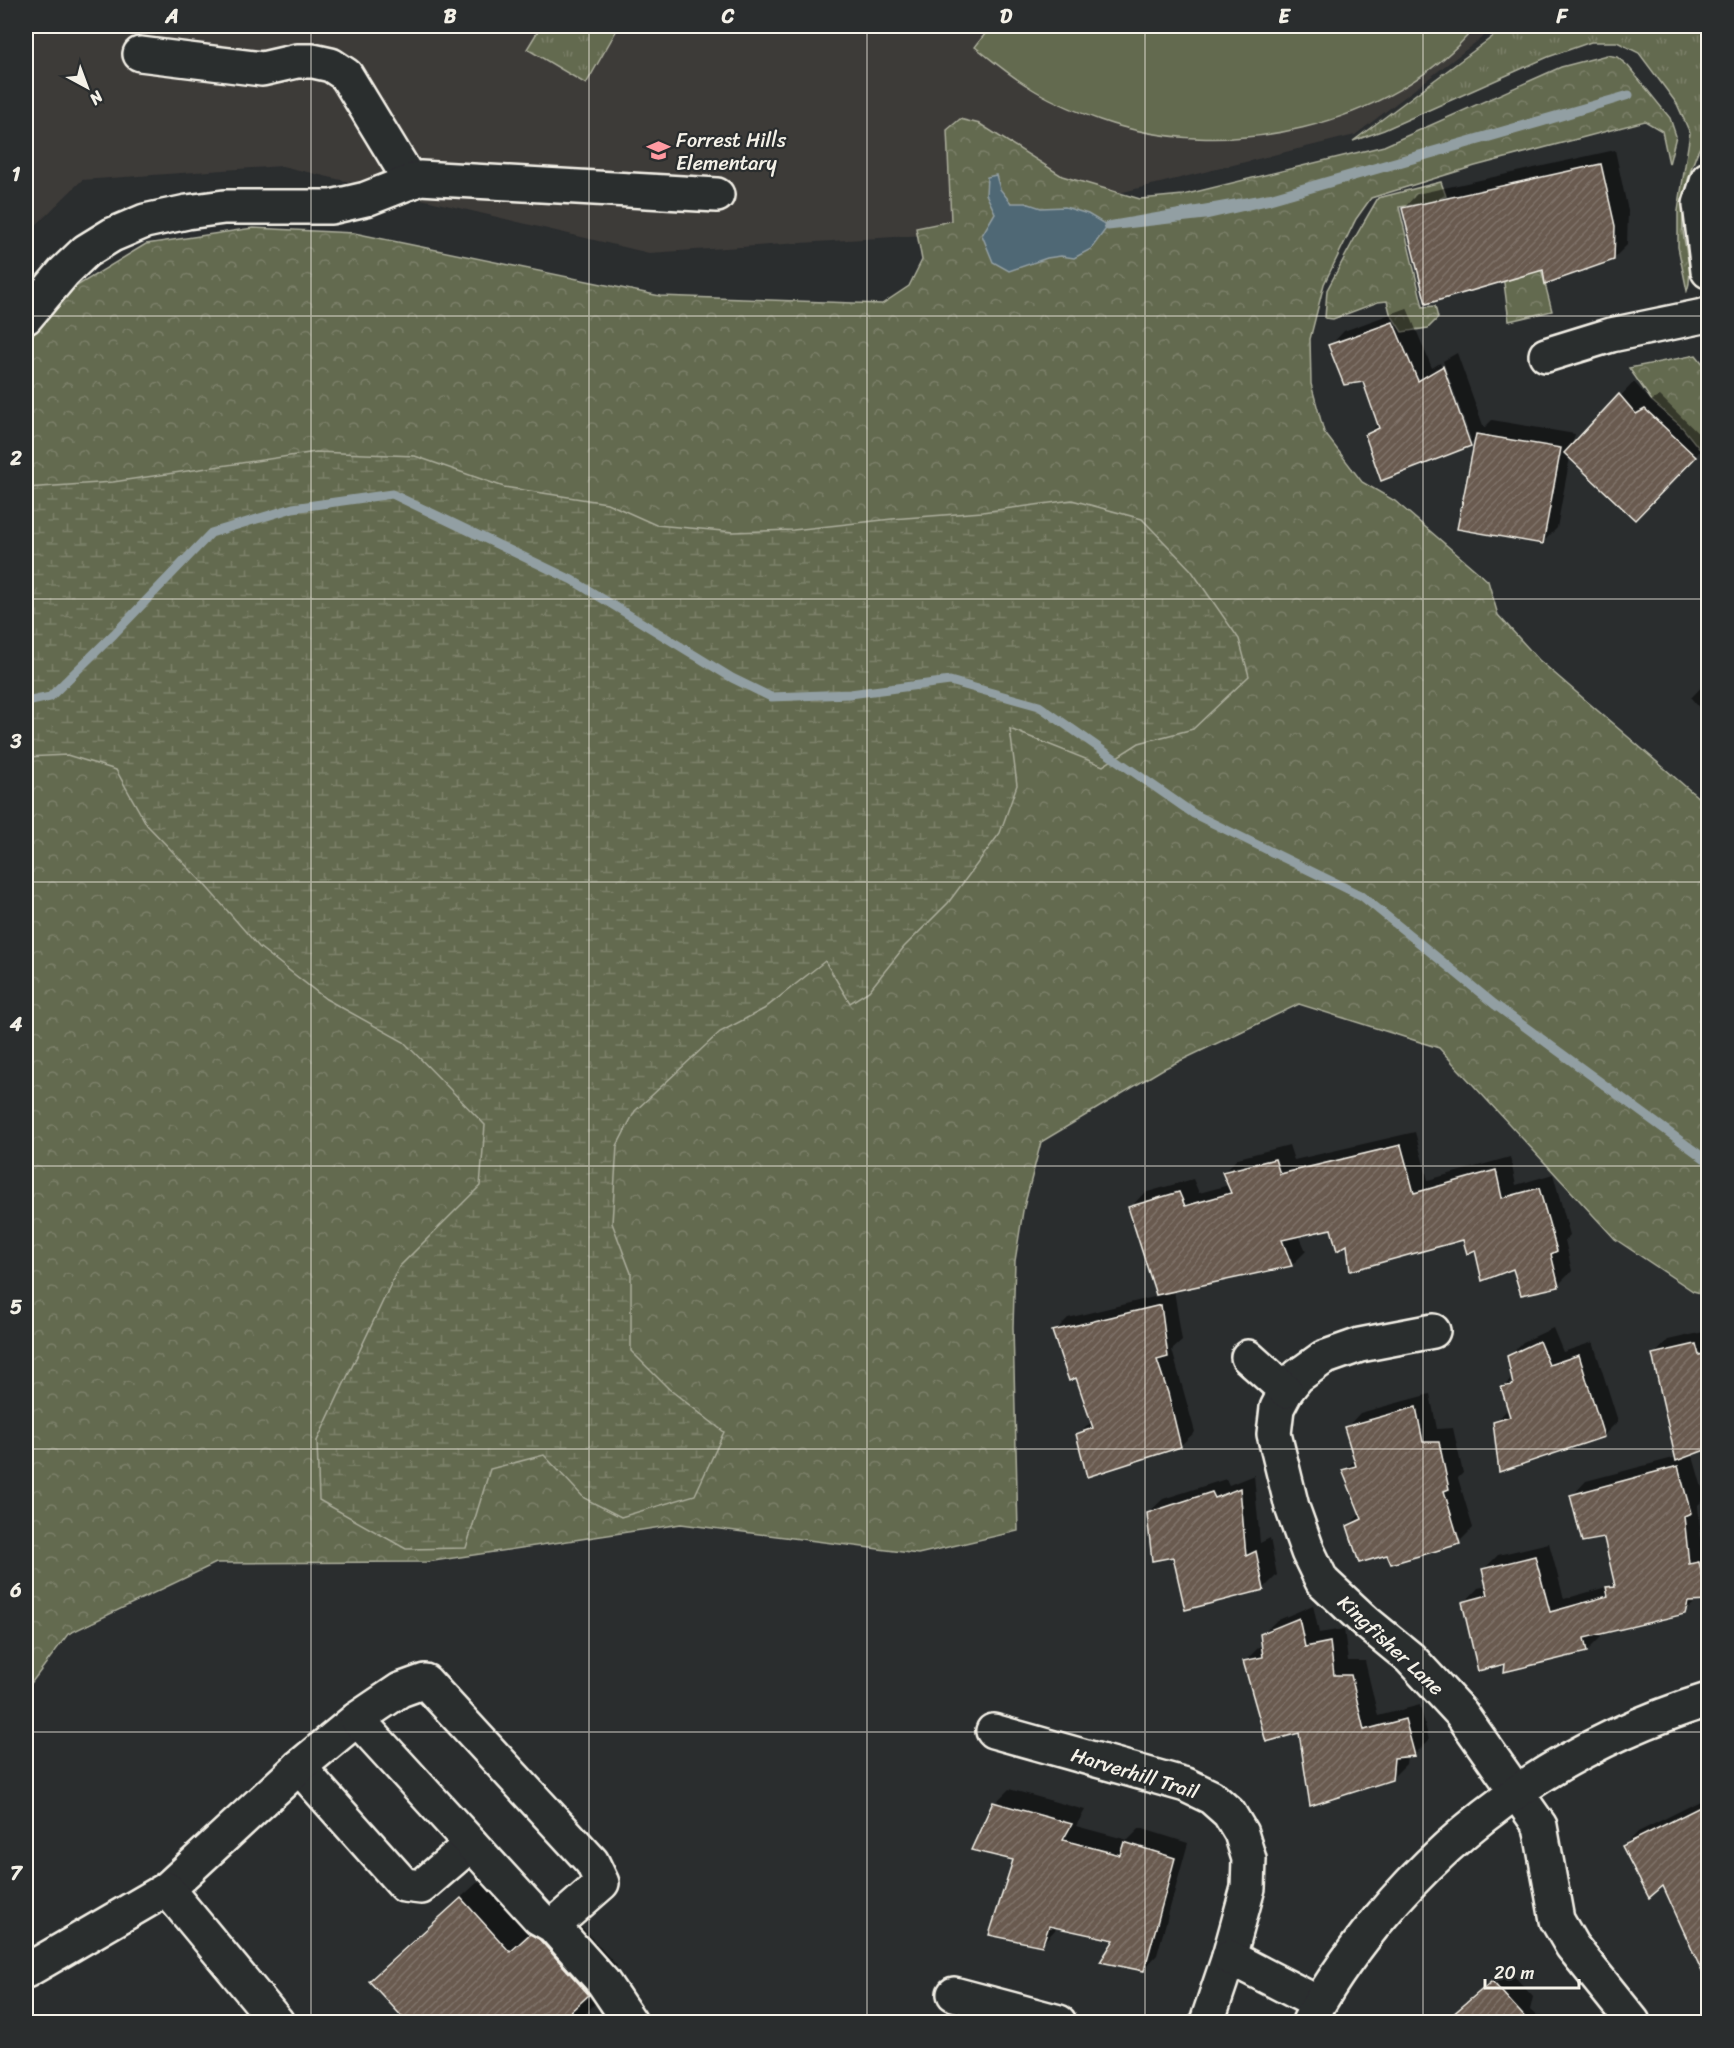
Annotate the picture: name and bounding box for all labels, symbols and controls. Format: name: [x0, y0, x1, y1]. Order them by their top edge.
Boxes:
text: A: [164, 0, 179, 34]
text: B: [444, 0, 457, 34]
text: C: [721, 0, 735, 34]
text: D: [1000, 0, 1013, 34]
text: E: [1278, 0, 1291, 34]
text: F: [1556, 0, 1569, 34]
north arrow: [57, 57, 117, 117]
text: N: [82, 83, 111, 113]
place label: Forrest Hills Elementary: [676, 123, 787, 181]
school or university icon: Forrest Hills Elementary: [645, 138, 671, 164]
text: 1: [12, 157, 21, 192]
text: 2: [9, 441, 22, 476]
text: 3: [10, 724, 22, 759]
text: 4: [9, 1007, 23, 1042]
text: 5: [10, 1290, 22, 1325]
text: 6: [9, 1573, 22, 1608]
street label: Kingfisher Lane: [1329, 1586, 1452, 1705]
street label: Harverhill Trail: [1067, 1738, 1204, 1810]
text: 7: [10, 1856, 23, 1891]
scale bar: [1485, 1952, 1580, 1990]
text: 20 m: [1494, 1957, 1534, 1989]

